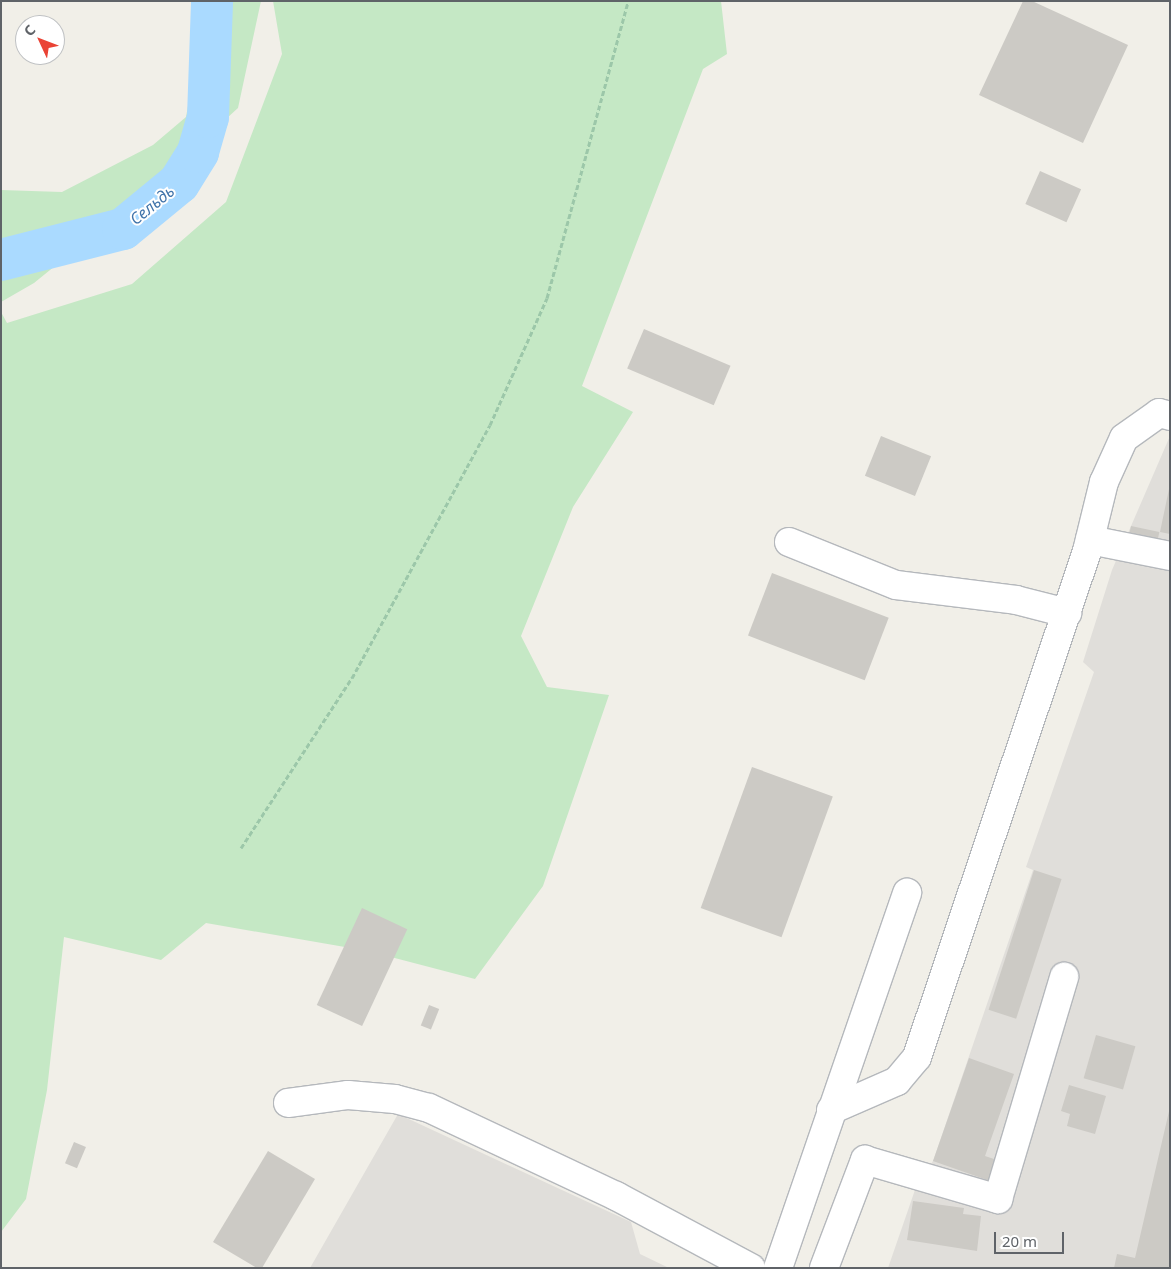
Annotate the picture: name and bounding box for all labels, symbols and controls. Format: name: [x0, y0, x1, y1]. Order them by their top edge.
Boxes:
north arrow: [15, 15, 65, 65]
text: С: [19, 20, 39, 40]
water label: Сельдь: [126, 181, 178, 229]
scale bar: [996, 1222, 1066, 1254]
text: 20 m: [1002, 1231, 1037, 1251]

